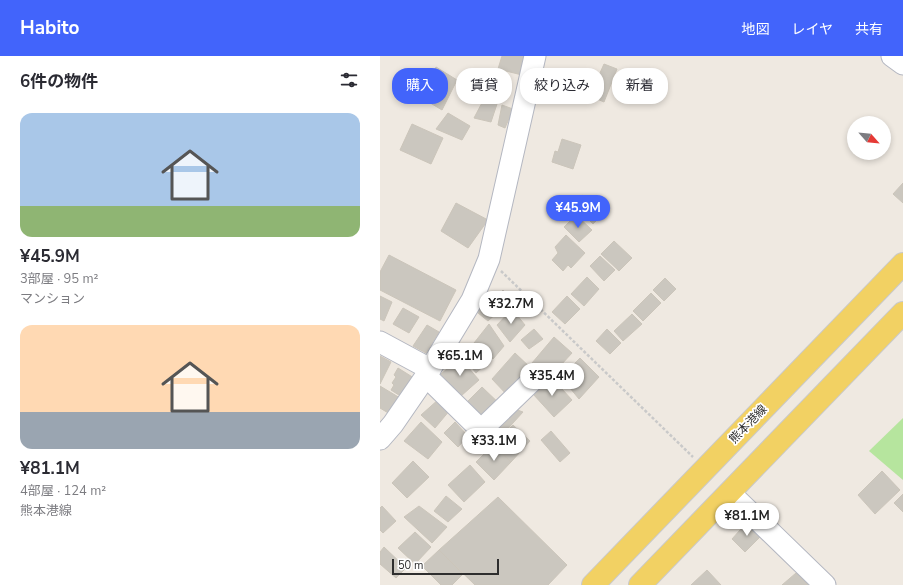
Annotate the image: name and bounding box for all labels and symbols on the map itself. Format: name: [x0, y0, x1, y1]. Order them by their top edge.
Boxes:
north arrow: [847, 116, 891, 160]
pin: ¥45.9M: [545, 195, 611, 229]
pin: ¥32.7M: [478, 291, 544, 325]
pin: ¥65.1M: [427, 343, 493, 377]
pin: ¥35.4M: [519, 363, 585, 397]
street label: 熊本港線: [726, 401, 770, 447]
pin: ¥33.1M: [461, 428, 527, 462]
pin: ¥81.1M: [714, 503, 780, 537]
scale bar: [392, 557, 499, 576]

